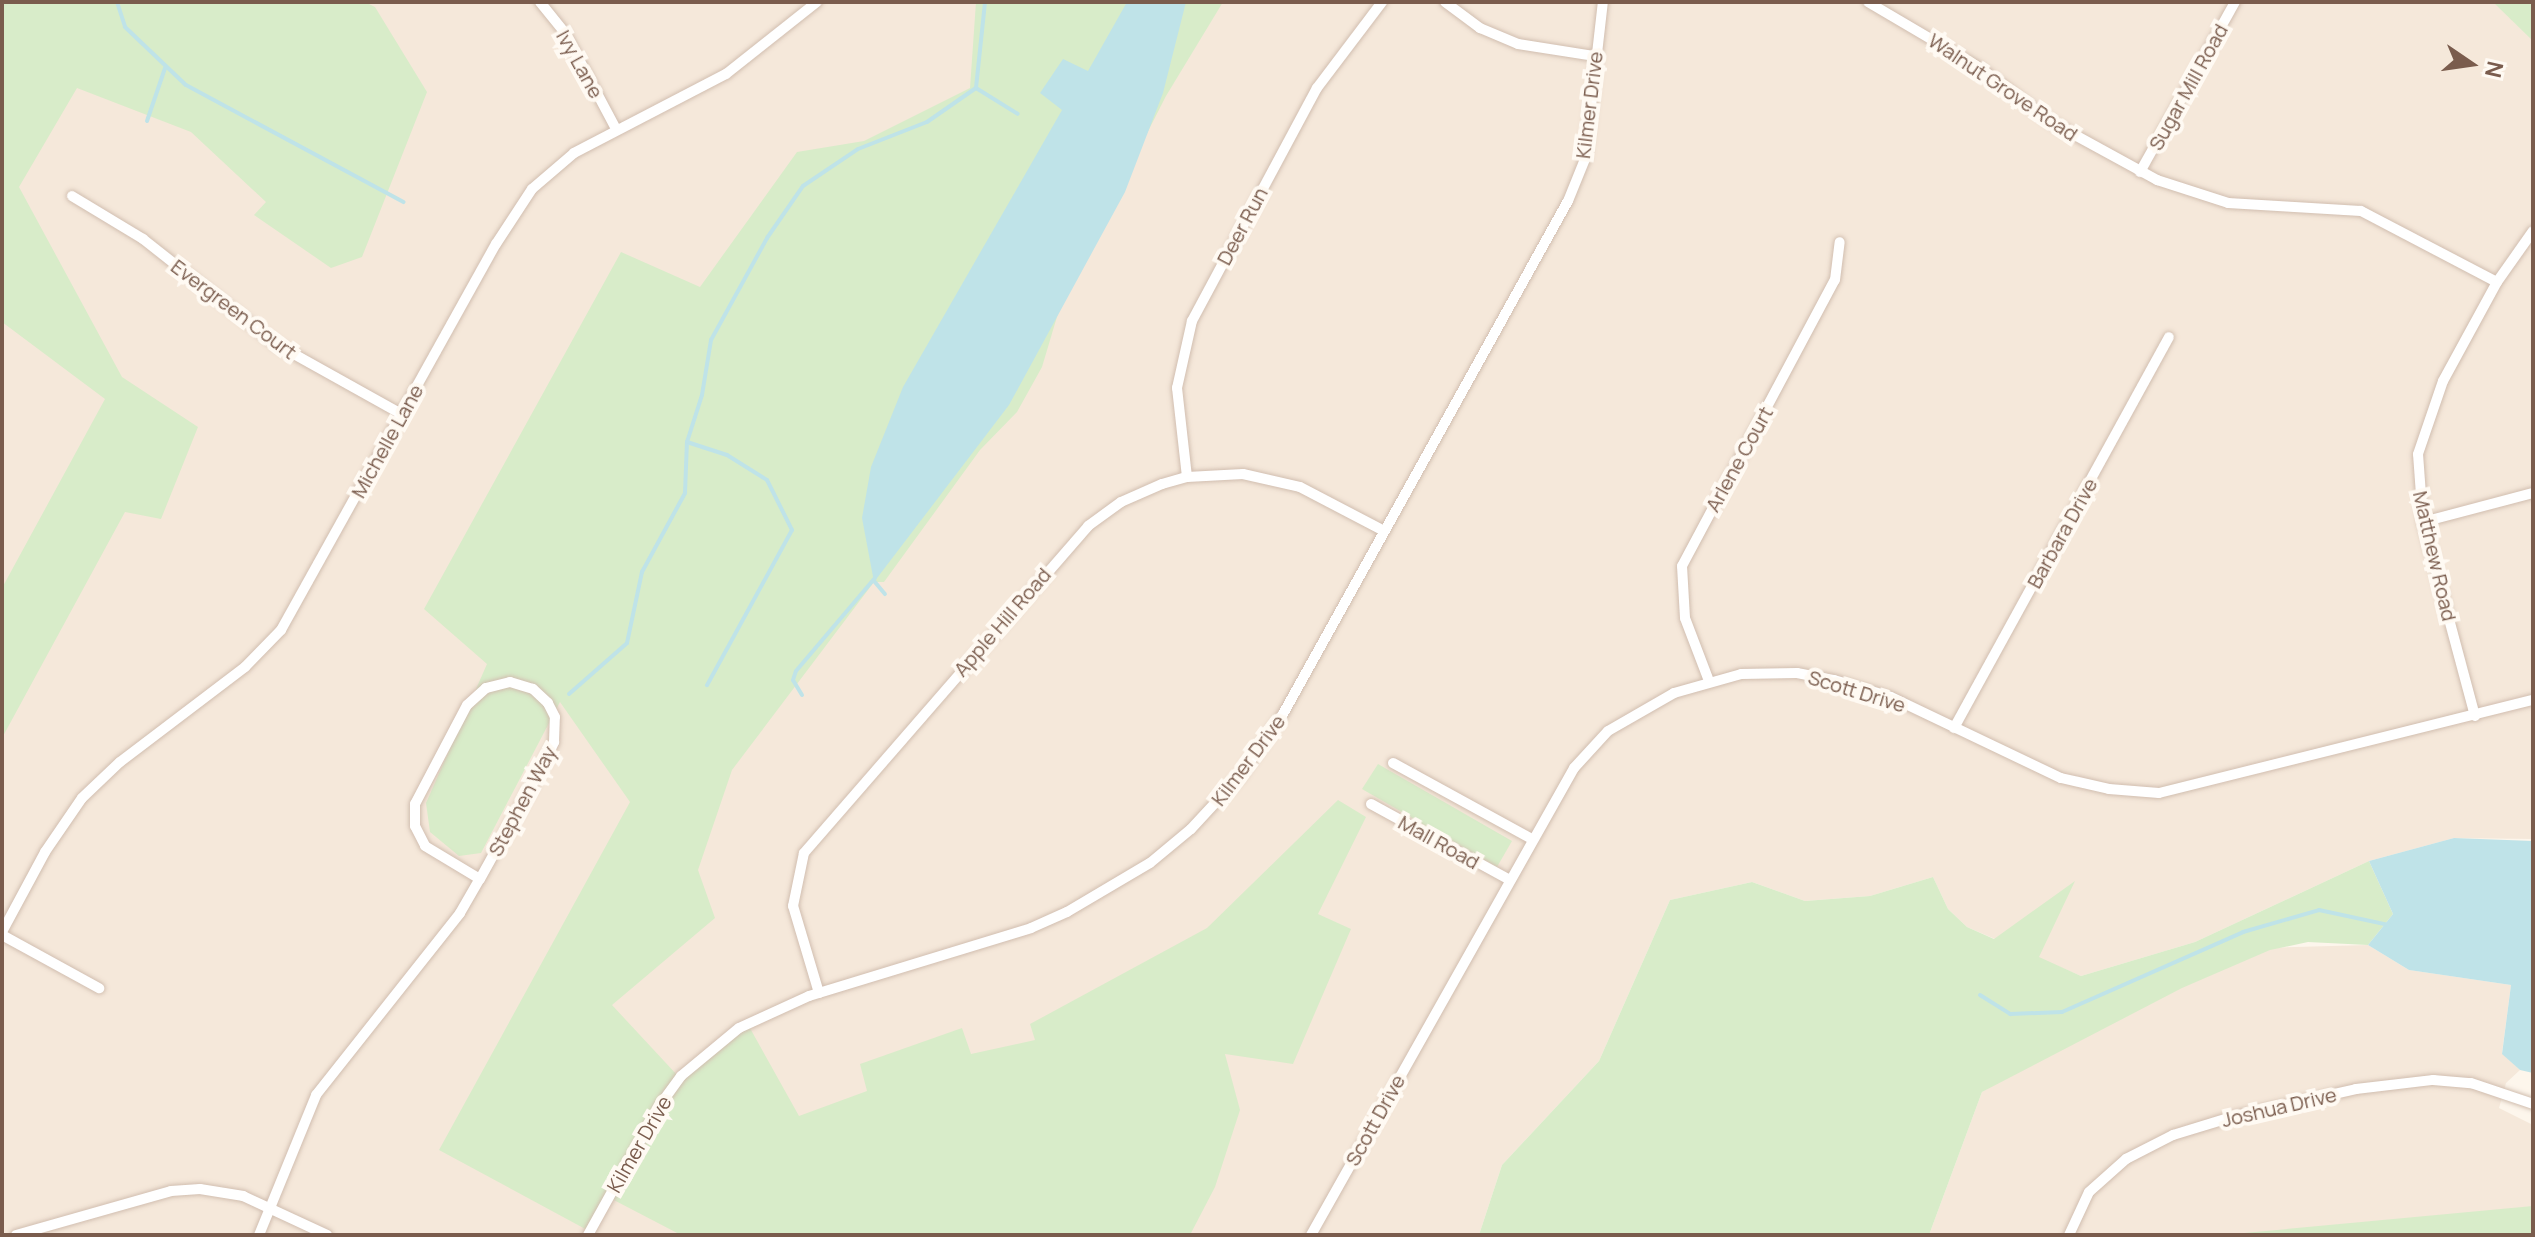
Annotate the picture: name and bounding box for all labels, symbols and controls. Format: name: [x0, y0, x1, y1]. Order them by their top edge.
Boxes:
street label: Sugar Mill Road: [2143, 20, 2233, 154]
north arrow: [2431, 24, 2511, 104]
street label: Ivy Lane: [552, 26, 608, 102]
street label: Walnut Grove Road: [1924, 28, 2082, 146]
street label: Kilmer Drive: [1571, 50, 1607, 160]
text: N: [2478, 58, 2511, 80]
street label: Deer Run: [1212, 183, 1272, 269]
street label: Evergreen Court: [167, 254, 301, 364]
street label: Michelle Lane: [346, 380, 428, 502]
street label: Arlene Court: [1700, 402, 1778, 516]
street label: Barbara Drive: [2022, 474, 2102, 592]
street label: Matthew Road: [2408, 489, 2462, 623]
street label: Apple Hill Road: [948, 563, 1056, 681]
street label: Scott Drive: [1805, 665, 1909, 717]
street label: Kilmer Drive: [1206, 710, 1290, 810]
street label: Stephen Way: [483, 742, 561, 860]
street label: Mall Road: [1394, 810, 1484, 874]
street label: Scott Drive: [1340, 1070, 1410, 1170]
street label: Joshua Drive: [2219, 1082, 2339, 1132]
street label: Kilmer Drive: [602, 1091, 676, 1197]

